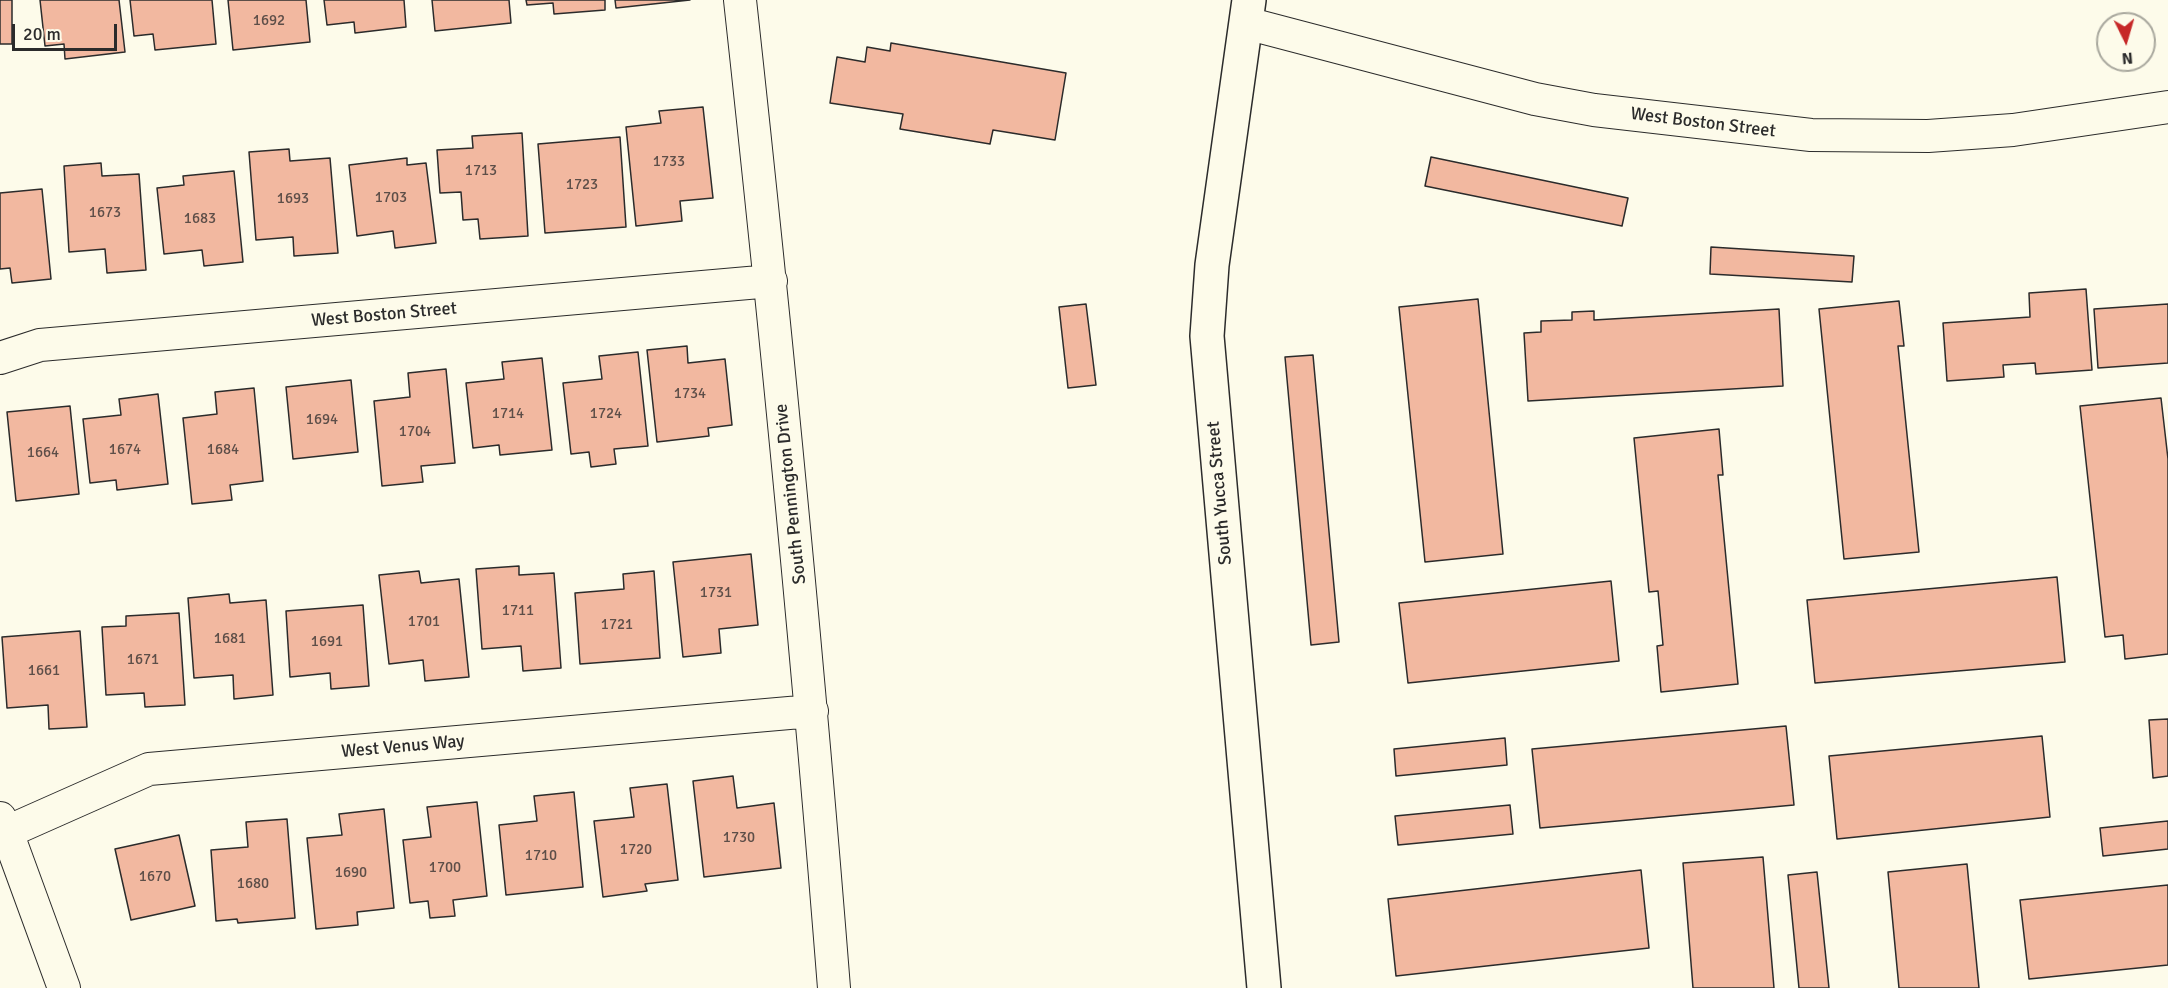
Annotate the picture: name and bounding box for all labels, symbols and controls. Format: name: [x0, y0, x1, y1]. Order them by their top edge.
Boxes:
scale bar: [15, 12, 120, 50]
house number: 1692: [253, 12, 285, 30]
north arrow: [2096, 12, 2156, 72]
text: 20 m: [23, 23, 61, 45]
text: N: [2121, 47, 2134, 68]
street label: West Boston Street: [1629, 103, 1777, 143]
house number: 1733: [653, 153, 685, 171]
house number: 1713: [465, 162, 497, 180]
house number: 1723: [566, 176, 598, 194]
house number: 1703: [375, 189, 407, 207]
house number: 1693: [277, 190, 309, 208]
house number: 1673: [89, 204, 121, 222]
house number: 1683: [184, 210, 216, 228]
street label: West Boston Street: [310, 298, 458, 332]
house number: 1734: [674, 385, 706, 403]
street label: South Pennington Drive: [771, 403, 811, 585]
house number: 1714: [492, 405, 524, 423]
house number: 1724: [590, 405, 622, 423]
house number: 1694: [306, 411, 338, 429]
street label: South Yucca Street: [1203, 420, 1237, 566]
house number: 1704: [399, 423, 431, 441]
house number: 1674: [109, 441, 141, 459]
house number: 1684: [207, 441, 239, 459]
house number: 1664: [27, 444, 59, 462]
house number: 1731: [700, 584, 732, 602]
house number: 1711: [502, 602, 534, 620]
house number: 1701: [408, 613, 440, 631]
house number: 1721: [601, 616, 633, 634]
house number: 1681: [214, 630, 246, 648]
house number: 1691: [311, 633, 343, 651]
house number: 1671: [127, 651, 159, 669]
house number: 1661: [28, 662, 60, 680]
street label: West Venus Way: [340, 731, 466, 763]
house number: 1730: [723, 829, 755, 847]
house number: 1720: [620, 841, 652, 859]
house number: 1710: [525, 847, 557, 865]
house number: 1700: [429, 859, 461, 877]
house number: 1690: [335, 864, 367, 882]
house number: 1670: [139, 868, 171, 886]
house number: 1680: [237, 875, 269, 893]

